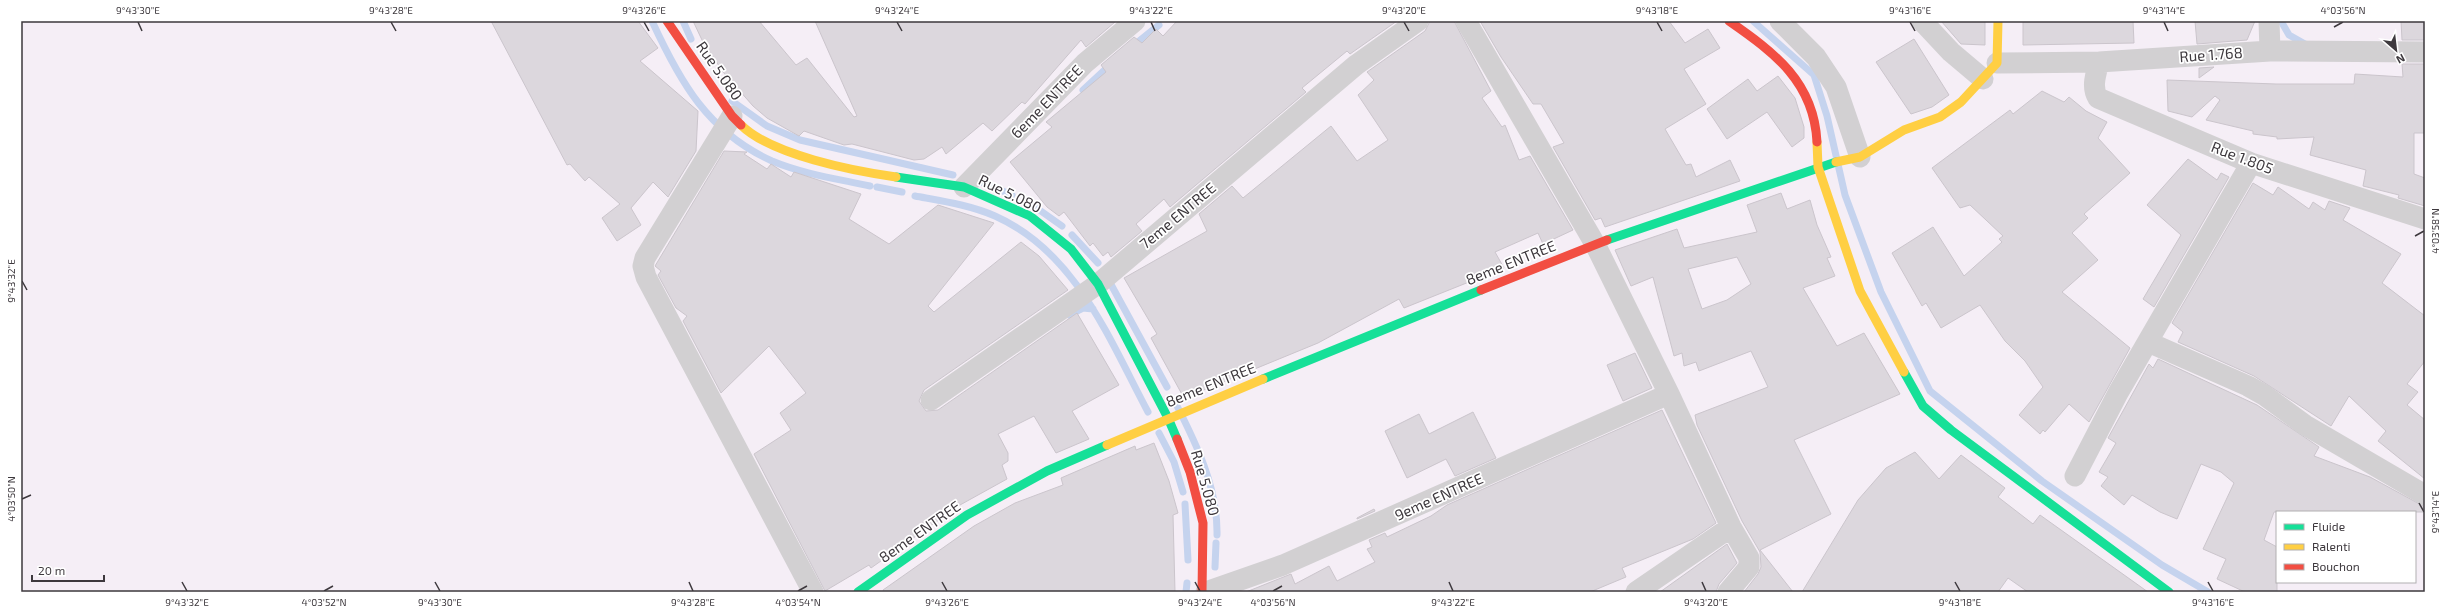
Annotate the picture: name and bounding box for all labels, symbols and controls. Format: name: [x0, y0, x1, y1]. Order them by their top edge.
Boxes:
text: 9°43'30"E: [116, 4, 160, 16]
text: 9°43'28"E: [369, 4, 413, 16]
text: 9°43'26"E: [622, 4, 666, 16]
text: 9°43'24"E: [875, 4, 919, 16]
text: 9°43'22"E: [1129, 4, 1173, 16]
text: 9°43'20"E: [1382, 4, 1426, 16]
text: 9°43'18"E: [1636, 4, 1679, 16]
text: 9°43'16"E: [1889, 4, 1931, 16]
text: 9°43'14"E: [2143, 4, 2186, 16]
text: 4°03'56"N: [2320, 4, 2366, 16]
north arrow: [2376, 30, 2416, 70]
street label: Rue 5.080: [693, 37, 747, 103]
street label: Rue 1.768: [2179, 43, 2243, 65]
text: N: [2394, 52, 2407, 67]
street label: 6eme ENTREE: [1007, 61, 1086, 142]
street label: Rue 1.805: [2209, 137, 2276, 177]
street label: Rue 5.080: [976, 170, 1045, 216]
street label: 7eme ENTREE: [1136, 178, 1219, 252]
text: 4°03'58"N: [2429, 208, 2441, 254]
street label: 8eme ENTREE: [1463, 236, 1558, 288]
text: 9°43'32"E: [5, 259, 17, 303]
street label: 8eme ENTREE: [1163, 358, 1258, 410]
street label: Rue 5.080: [1188, 448, 1224, 518]
street label: 9eme ENTREE: [1392, 469, 1486, 524]
text: 4°03'50"N: [5, 476, 17, 522]
text: 9°43'14"E: [2429, 490, 2441, 533]
street label: 8eme ENTREE: [875, 496, 964, 566]
legend: [2276, 511, 2416, 583]
text: Fluide: [2312, 519, 2345, 533]
text: Ralenti: [2312, 539, 2351, 553]
scale bar: [32, 557, 104, 583]
text: Bouchon: [2312, 559, 2360, 573]
text: 20 m: [38, 563, 65, 577]
text: 9°43'32"E: [165, 596, 209, 608]
text: 4°03'52"N: [301, 596, 347, 608]
text: 9°43'30"E: [418, 596, 462, 608]
text: 9°43'28"E: [671, 596, 715, 608]
text: 4°03'54"N: [775, 596, 821, 608]
text: 9°43'26"E: [925, 596, 969, 608]
text: 9°43'24"E: [1178, 596, 1222, 608]
text: 4°03'56"N: [1250, 596, 1296, 608]
text: 9°43'22"E: [1431, 596, 1475, 608]
text: 9°43'20"E: [1684, 596, 1728, 608]
text: 9°43'18"E: [1939, 596, 1982, 608]
text: 9°43'16"E: [2192, 596, 2234, 608]

